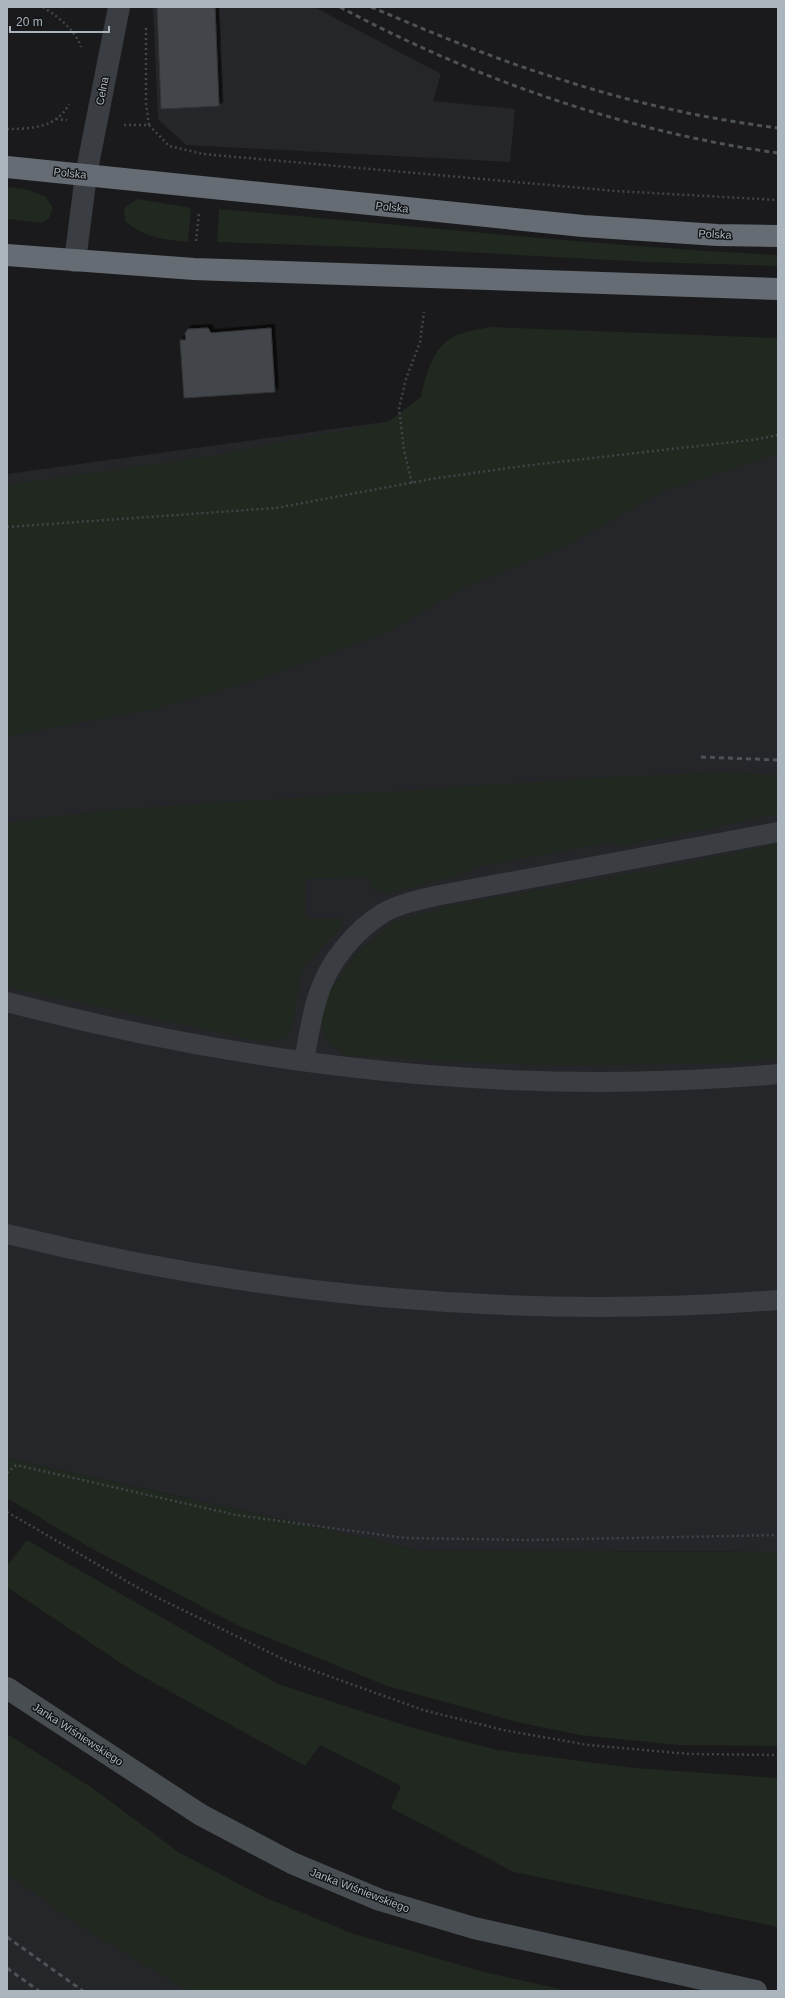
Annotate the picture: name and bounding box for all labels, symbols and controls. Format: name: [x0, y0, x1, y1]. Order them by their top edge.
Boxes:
scale bar: [10, 8, 109, 34]
text: 20 m: [16, 15, 43, 29]
street label: Celna: [93, 75, 111, 106]
street label: Polska: [53, 165, 88, 181]
street label: Polska: [375, 199, 410, 215]
street label: Polska: [698, 227, 733, 241]
street label: Janka Wiśniewskiego: [31, 1700, 125, 1768]
street label: Janka Wiśniewskiego: [309, 1866, 411, 1914]

